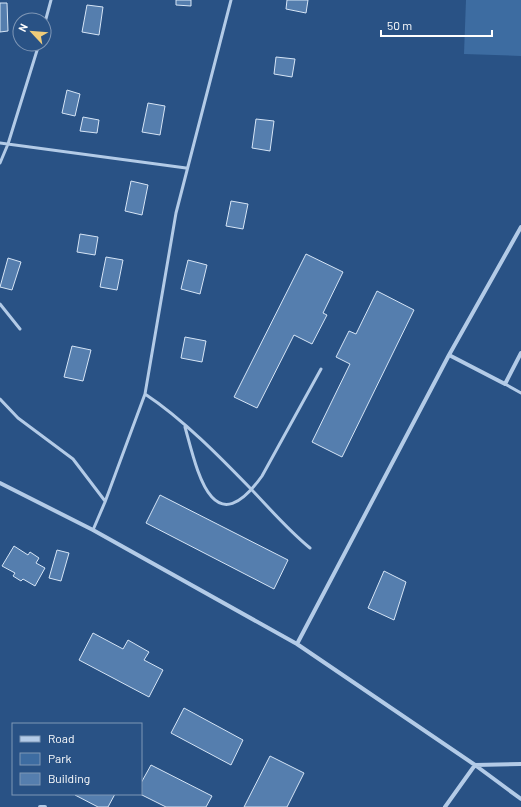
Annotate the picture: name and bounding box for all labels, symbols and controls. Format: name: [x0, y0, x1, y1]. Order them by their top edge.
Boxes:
north arrow: [12, 12, 52, 52]
scale bar: [381, 12, 492, 38]
text: 50 m: [387, 18, 412, 32]
text: N: [15, 21, 30, 34]
legend: [12, 723, 142, 795]
text: Road: [48, 731, 75, 745]
text: Park: [48, 751, 72, 765]
text: Building: [48, 771, 90, 785]

